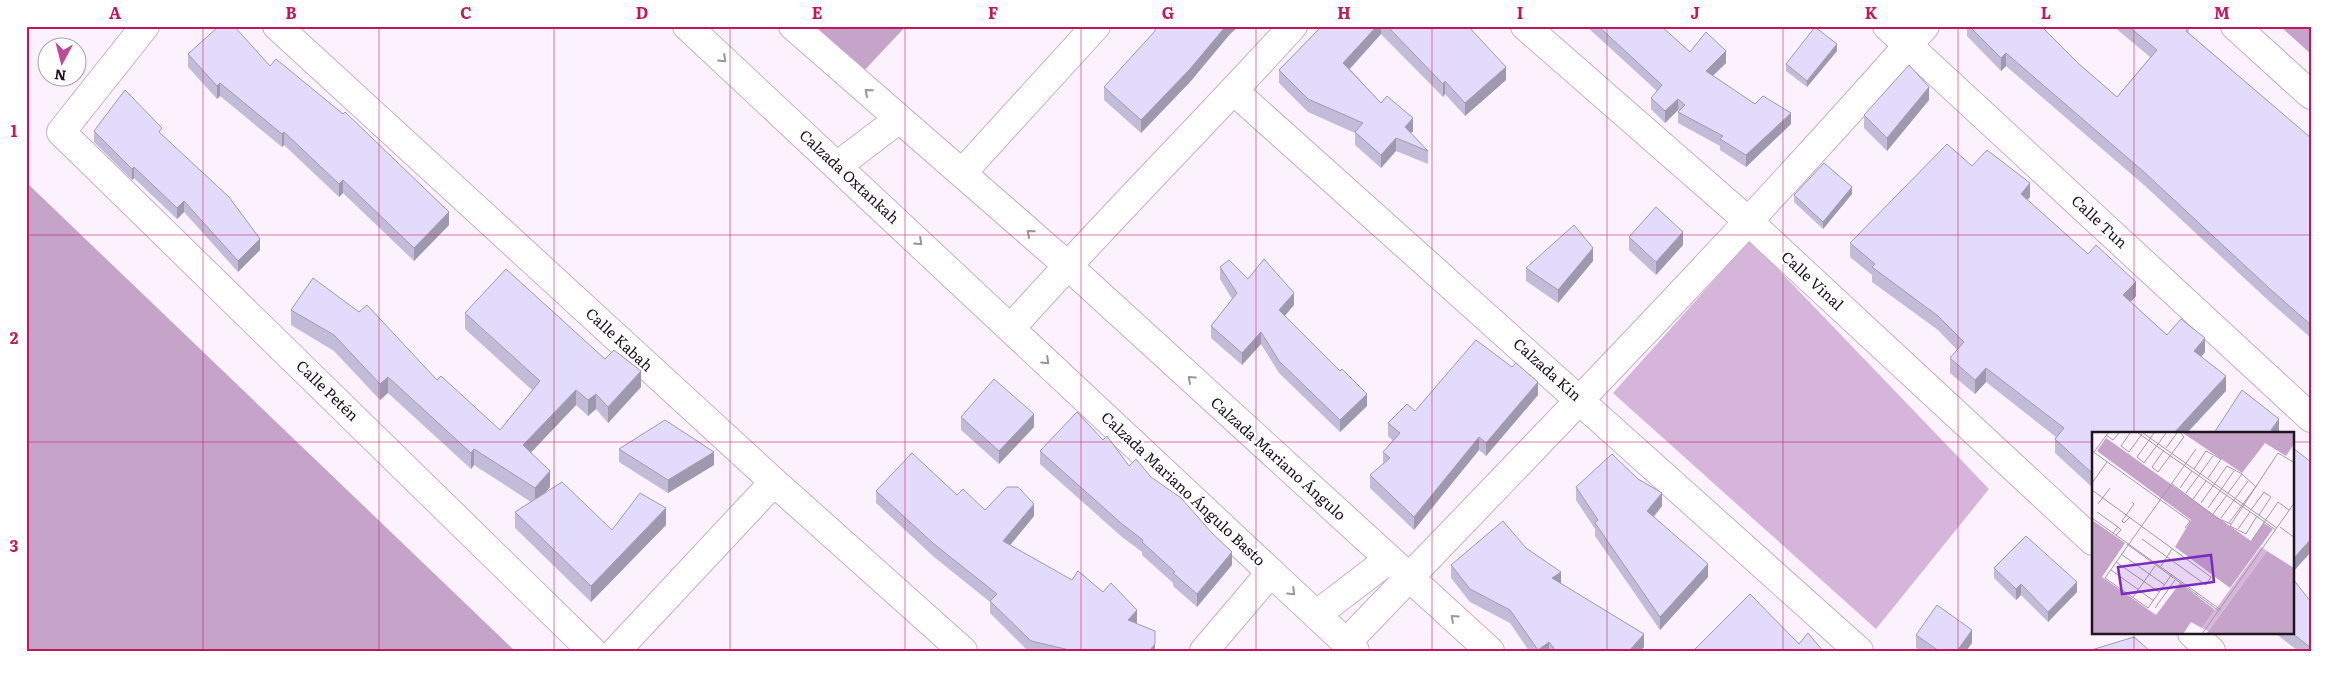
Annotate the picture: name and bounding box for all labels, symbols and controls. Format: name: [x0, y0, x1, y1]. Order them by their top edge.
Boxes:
text: A: [109, 0, 121, 24]
text: B: [285, 0, 297, 24]
text: C: [460, 0, 472, 24]
text: D: [636, 0, 648, 24]
text: E: [812, 0, 823, 24]
text: F: [988, 0, 998, 24]
text: G: [1162, 0, 1174, 24]
text: H: [1337, 0, 1351, 24]
text: I: [1517, 0, 1523, 24]
text: J: [1690, 0, 1700, 24]
text: K: [1865, 0, 1878, 24]
text: L: [2041, 0, 2051, 24]
text: M: [2214, 0, 2230, 24]
north arrow: [38, 38, 88, 88]
one-way arrow: [717, 54, 726, 63]
text: N: [53, 65, 67, 87]
one-way arrow: [865, 89, 874, 97]
text: 1: [11, 118, 18, 142]
street label: Calzada Oxtankah: [795, 123, 905, 229]
street label: Calle Tun: [2067, 189, 2133, 253]
one-way arrow: [1026, 230, 1035, 239]
one-way arrow: [913, 236, 922, 245]
street label: Calle Vinal: [1777, 245, 1849, 315]
street label: Calle Kabah: [581, 302, 659, 376]
text: 2: [10, 325, 19, 349]
street label: Calzada Kin: [1509, 332, 1587, 406]
street label: Calle Petén: [292, 354, 365, 426]
one-way arrow: [1041, 355, 1050, 364]
one-way arrow: [1188, 376, 1197, 385]
street label: Calzada Mariano Ángulo: [1206, 391, 1352, 525]
street label: Calzada Mariano Ángulo Basto: [1097, 405, 1272, 571]
inset map: [2092, 432, 2294, 634]
text: 3: [10, 533, 19, 557]
one-way arrow: [1286, 586, 1295, 595]
one-way arrow: [1450, 615, 1459, 624]

